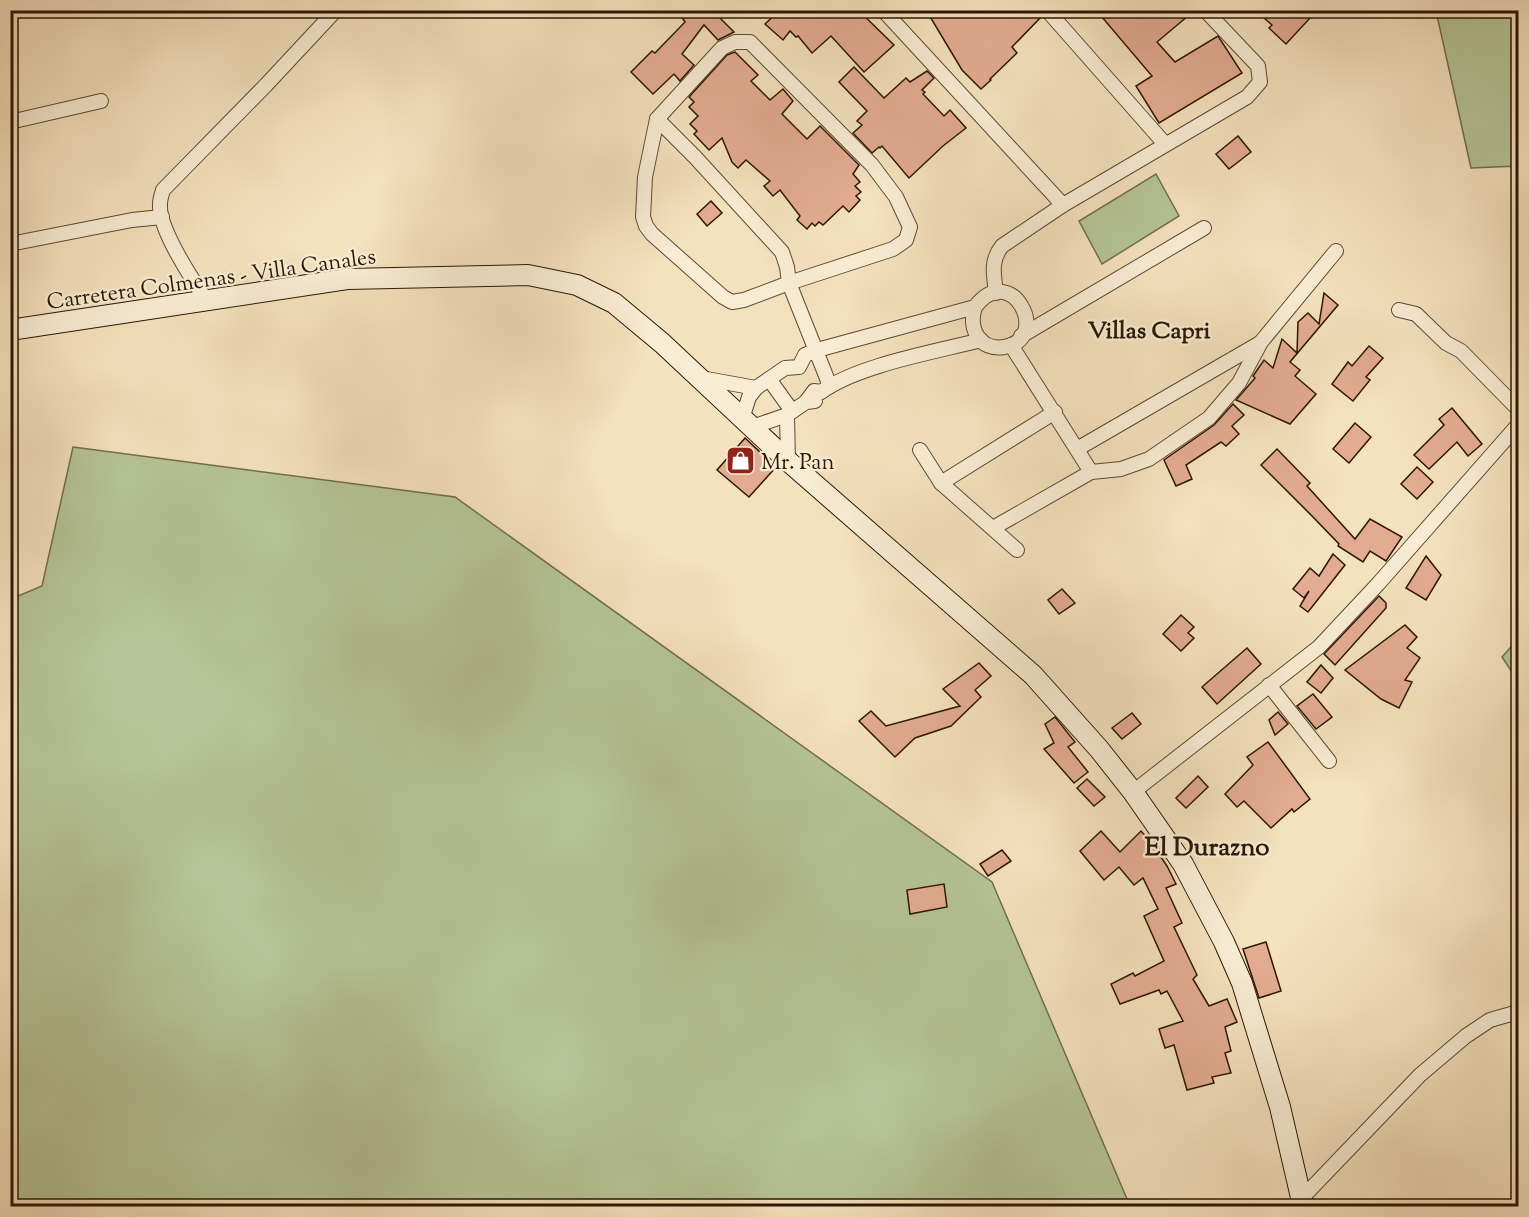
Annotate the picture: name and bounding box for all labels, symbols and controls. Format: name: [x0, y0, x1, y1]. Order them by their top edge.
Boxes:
street label: Carretera Colmenas - Villa Canales: [45, 242, 378, 320]
district label: Villas Capri: [1088, 315, 1211, 349]
shop icon: Mr. Pan: [724, 445, 756, 477]
place label: Mr. Pan: [761, 448, 834, 480]
district label: El Durazno: [1145, 830, 1269, 867]

